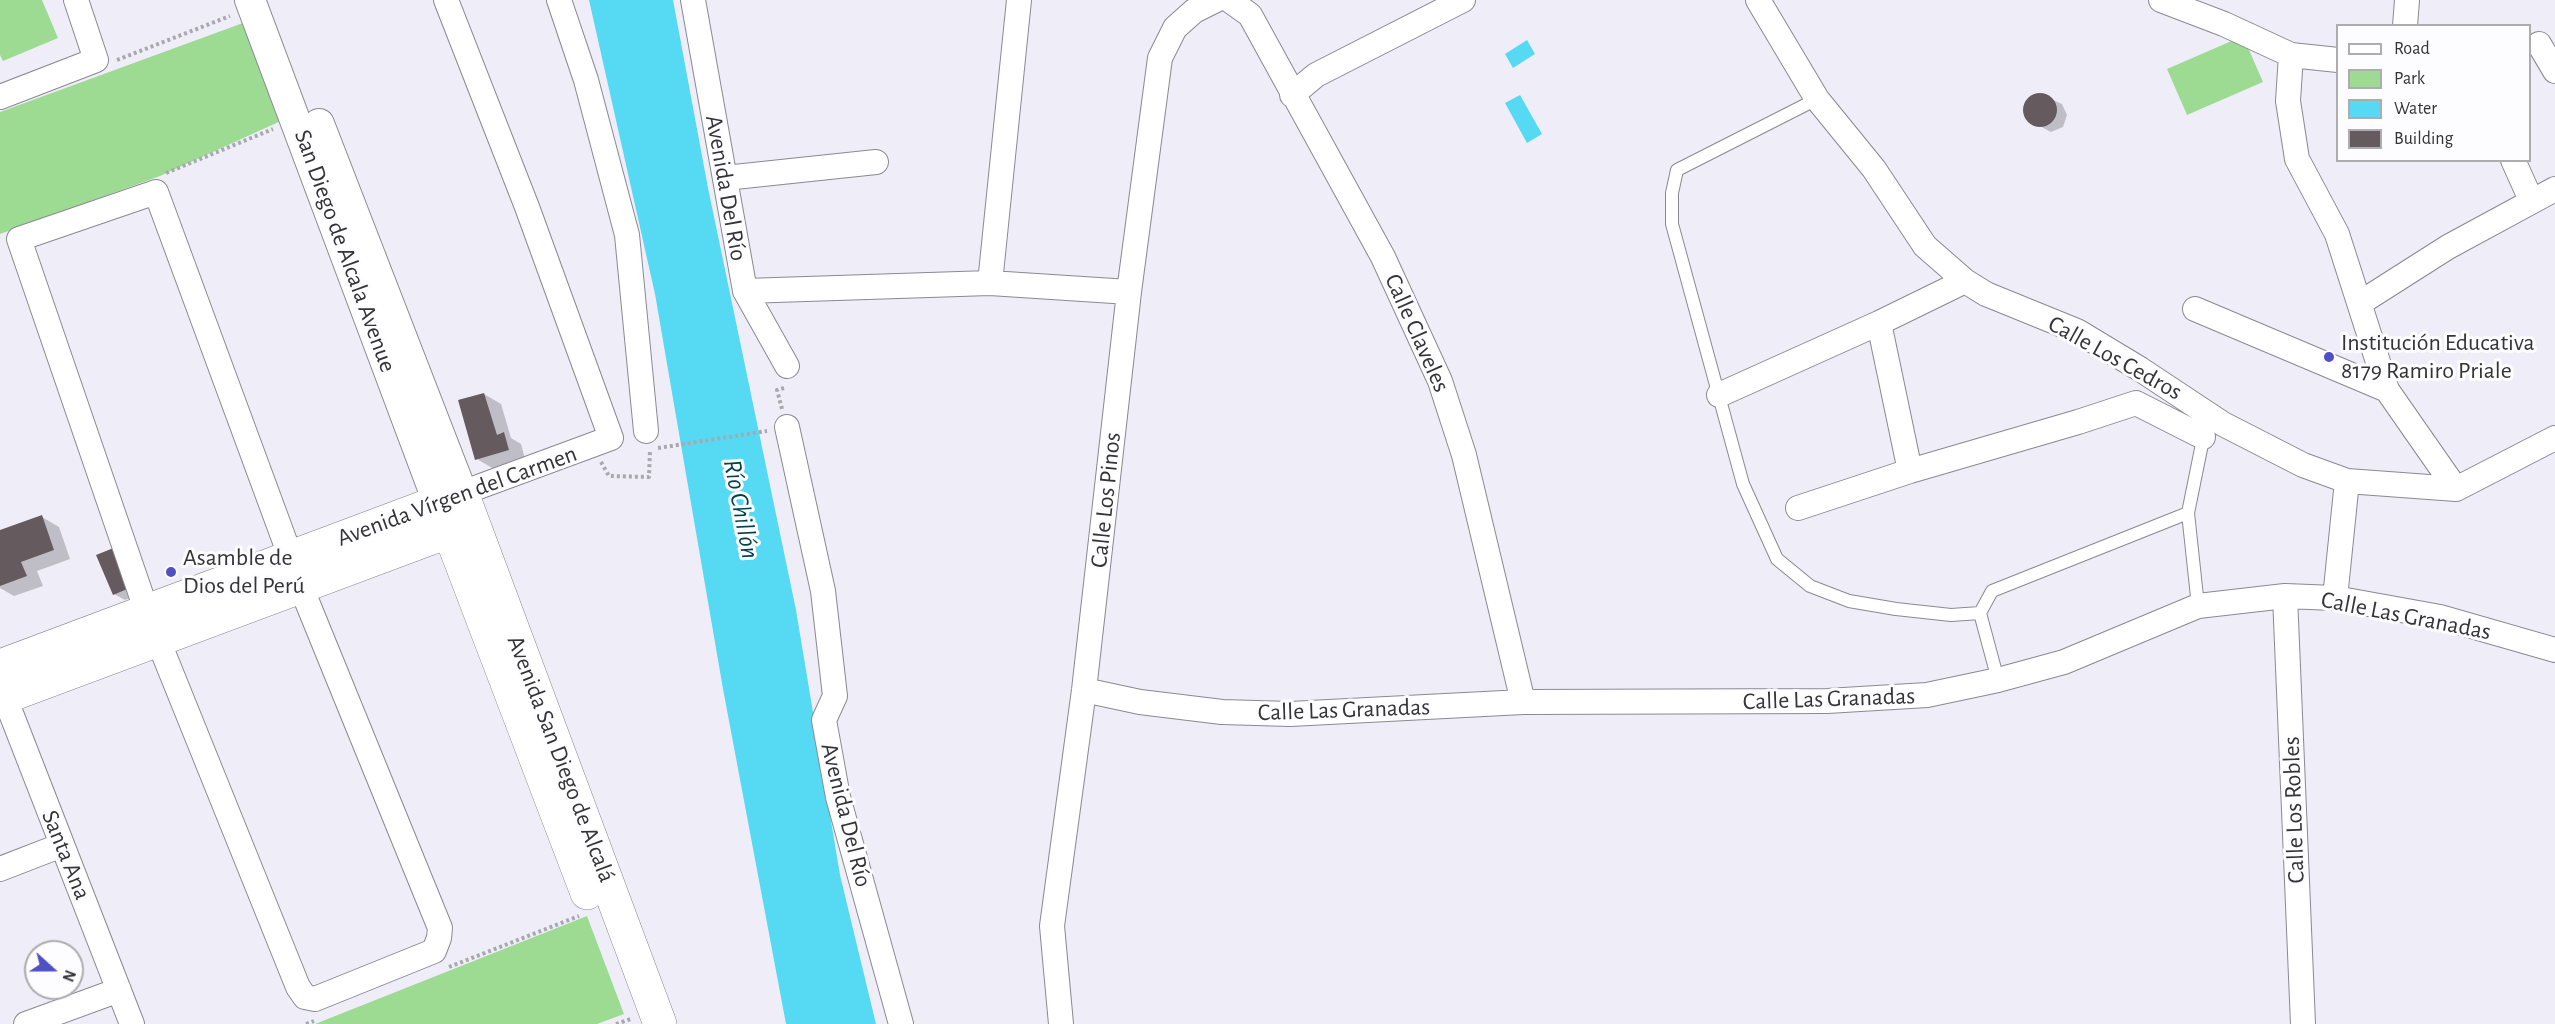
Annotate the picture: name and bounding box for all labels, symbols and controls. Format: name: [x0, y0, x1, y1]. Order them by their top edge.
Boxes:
legend: [2336, 24, 2531, 162]
text: Road: [2394, 40, 2430, 58]
text: Park: [2394, 70, 2425, 88]
text: Water: [2394, 100, 2437, 118]
street label: Avenida Del Río: [699, 113, 753, 263]
street label: San Diego de Alcala Avenue: [288, 126, 402, 376]
text: Building: [2394, 130, 2453, 148]
street label: Calle Claveles: [1378, 269, 1456, 397]
street label: Calle Los Cedros: [2043, 309, 2187, 407]
place label: Institución Educativa 8179 Ramiro Priale: [2341, 329, 2535, 385]
marker: Institución Educativa 8179 Ramiro Priale: [2322, 350, 2336, 364]
street label: Calle Los Pinos: [1085, 431, 1127, 569]
street label: Avenida Vírgen del Carmen: [333, 439, 581, 553]
water label: Río Chillón: [716, 457, 766, 561]
place label: Asamble de Dios del Perú: [183, 544, 305, 600]
marker: Asamble de Dios del Perú: [164, 565, 178, 579]
street label: Calle Las Granadas: [2319, 585, 2493, 647]
street label: Avenida San Diego de Alcalá: [501, 632, 621, 886]
street label: Calle Las Granadas: [1742, 682, 1916, 716]
street label: Calle Las Granadas: [1257, 693, 1431, 727]
street label: Calle Los Robles: [2277, 736, 2311, 884]
street label: Avenida Del Río: [814, 740, 878, 890]
street label: Santa Ana: [35, 806, 97, 904]
north arrow: [24, 940, 84, 1000]
text: N: [59, 968, 78, 984]

